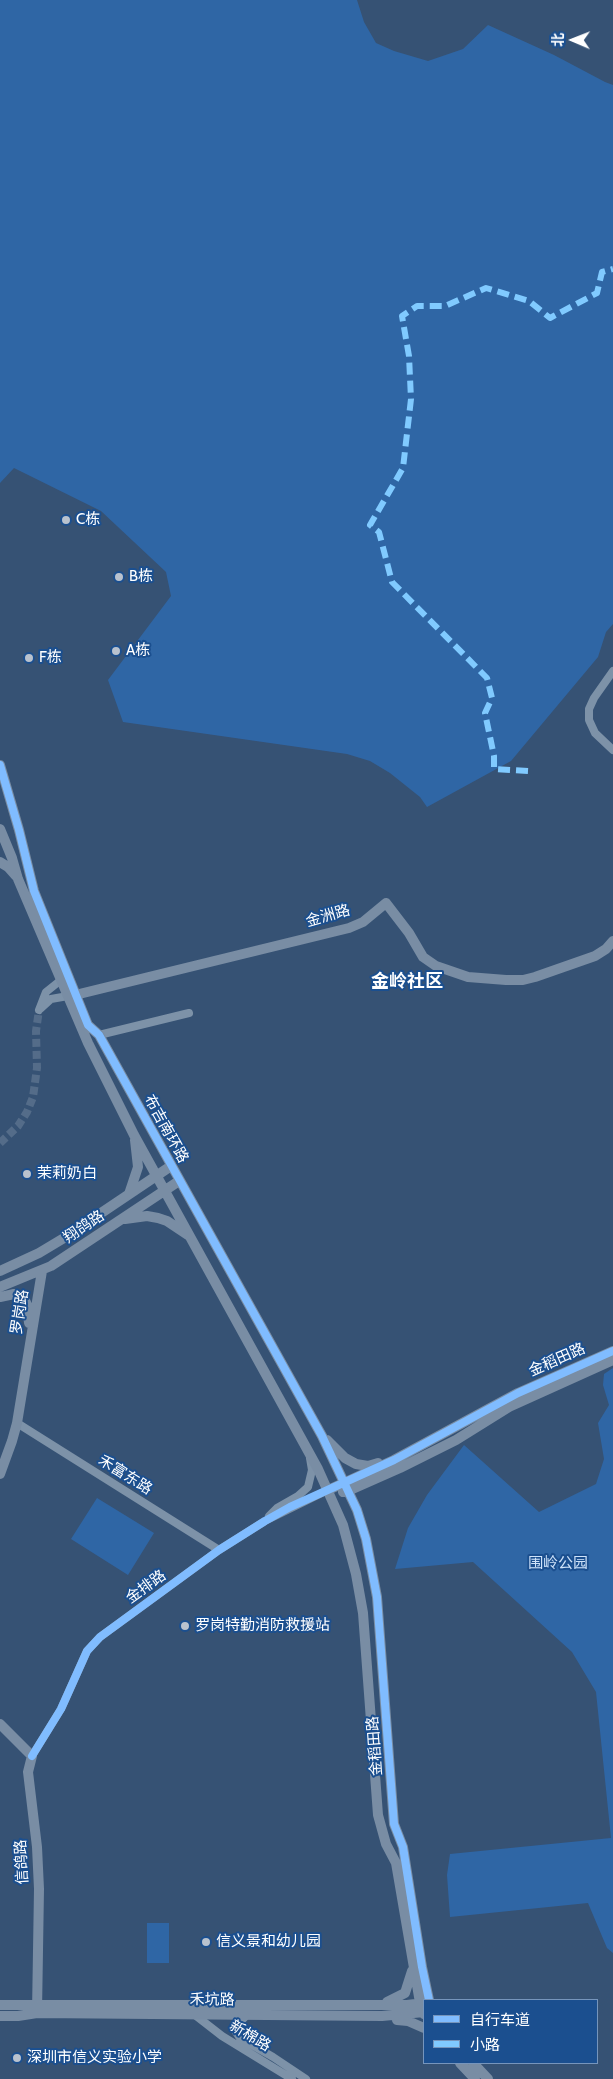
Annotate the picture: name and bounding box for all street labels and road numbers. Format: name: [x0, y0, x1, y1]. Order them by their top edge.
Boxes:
street label: 金洲路: [304, 901, 352, 931]
street label: 布吉南环路: [140, 1092, 192, 1166]
street label: 翔鸽路: [60, 1207, 108, 1247]
street label: 罗岗路: [8, 1288, 32, 1336]
street label: 金稻田路: [526, 1340, 588, 1380]
street label: 禾富东路: [95, 1451, 155, 1499]
street label: 金排路: [123, 1566, 169, 1608]
street label: 金稻田路: [364, 1715, 386, 1777]
street label: 信鸽路: [12, 1839, 32, 1885]
street label: 禾坑路: [189, 1991, 235, 2009]
street label: 新棉路: [226, 2017, 274, 2055]

